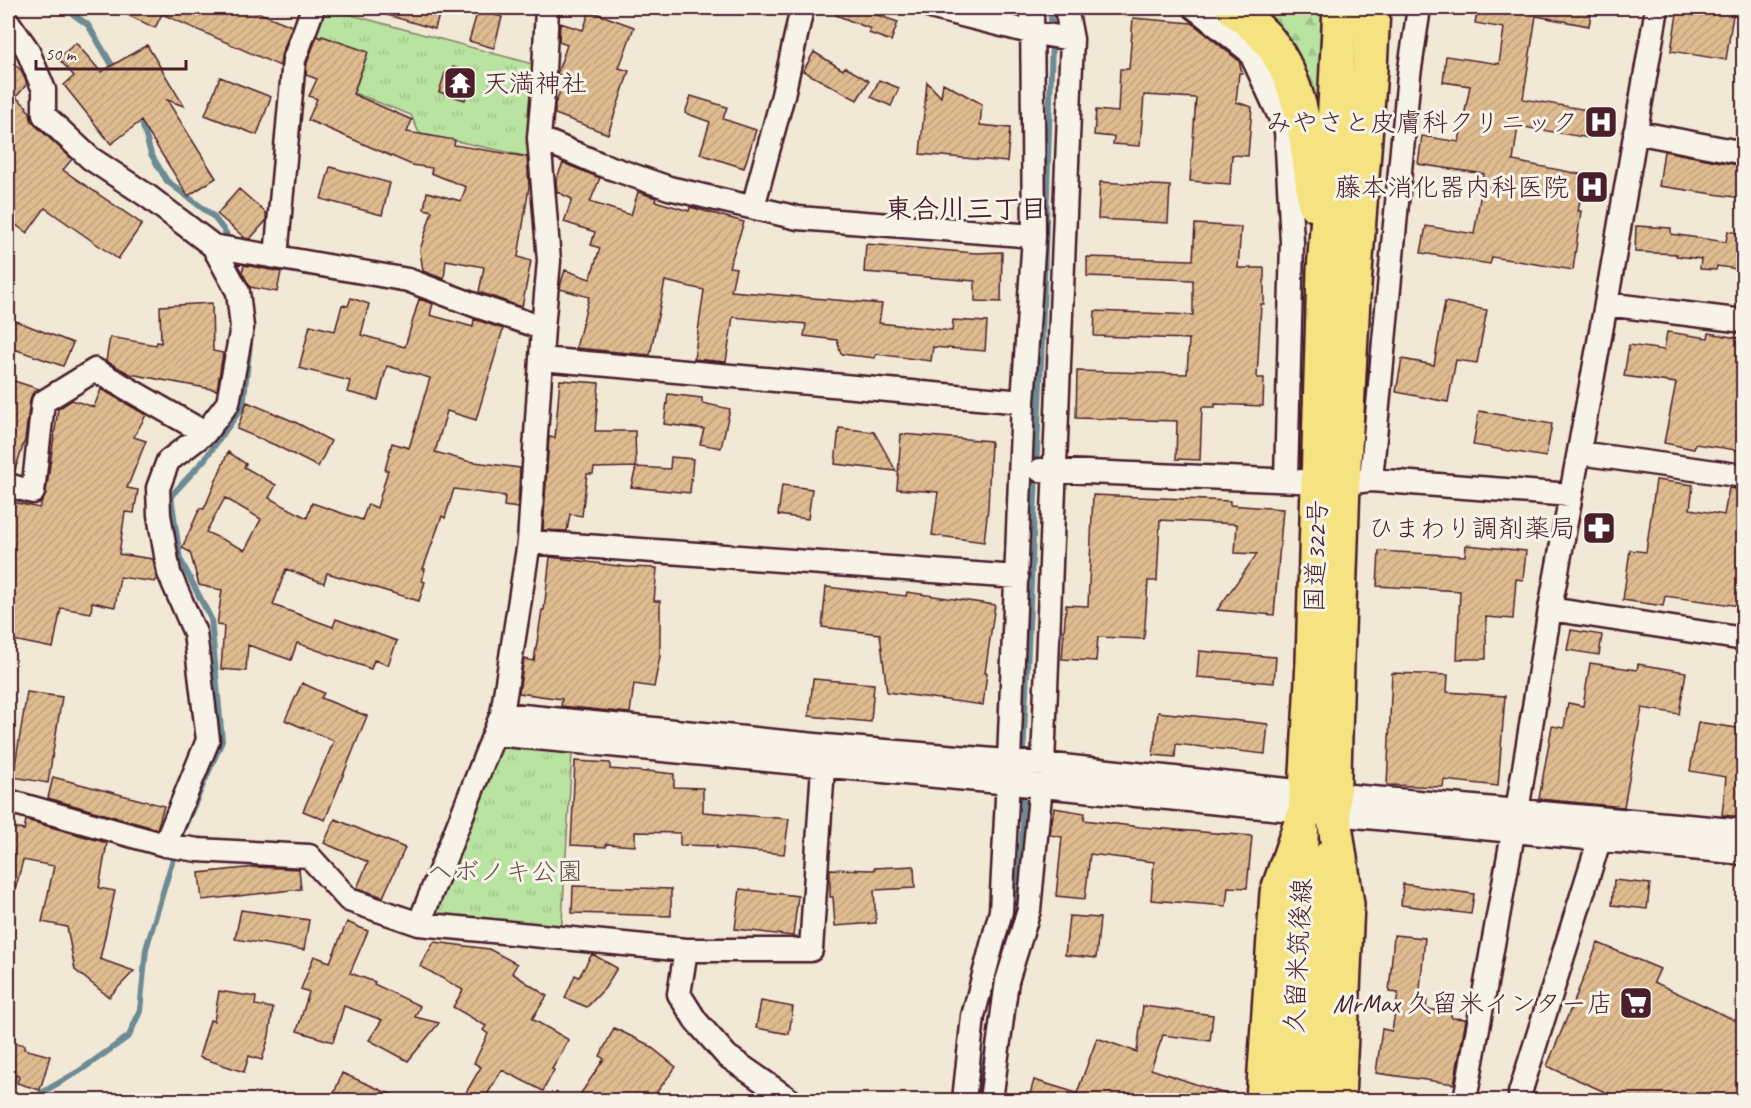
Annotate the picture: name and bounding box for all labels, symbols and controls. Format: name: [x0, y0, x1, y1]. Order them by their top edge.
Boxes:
scale bar: [36, 33, 186, 71]
text: 50 m: [45, 43, 78, 65]
temple icon: 天満神社: [442, 65, 478, 101]
place label: 天満神社: [483, 67, 587, 100]
hospital icon: みやさと皮膚科クリニック: [1583, 104, 1619, 140]
place label: みやさと皮膚科クリニック: [1266, 106, 1578, 139]
hospital icon: 藤本消化器内科医院: [1574, 169, 1610, 205]
place label: 藤本消化器内科医院: [1335, 171, 1569, 204]
district label: 東合川三丁目: [885, 192, 1047, 226]
street label: 国道322号: [1298, 499, 1334, 613]
pharmacy icon: ひまわり調剤薬局: [1581, 510, 1617, 546]
place label: ひまわり調剤薬局: [1368, 512, 1576, 545]
park label: ヘボノキ公園: [427, 855, 583, 888]
street label: 久留米筑後線: [1277, 877, 1319, 1035]
supermarket icon: MrMax 久留米インター店: [1618, 985, 1654, 1021]
place label: MrMax 久留米インター店: [1333, 987, 1613, 1020]

